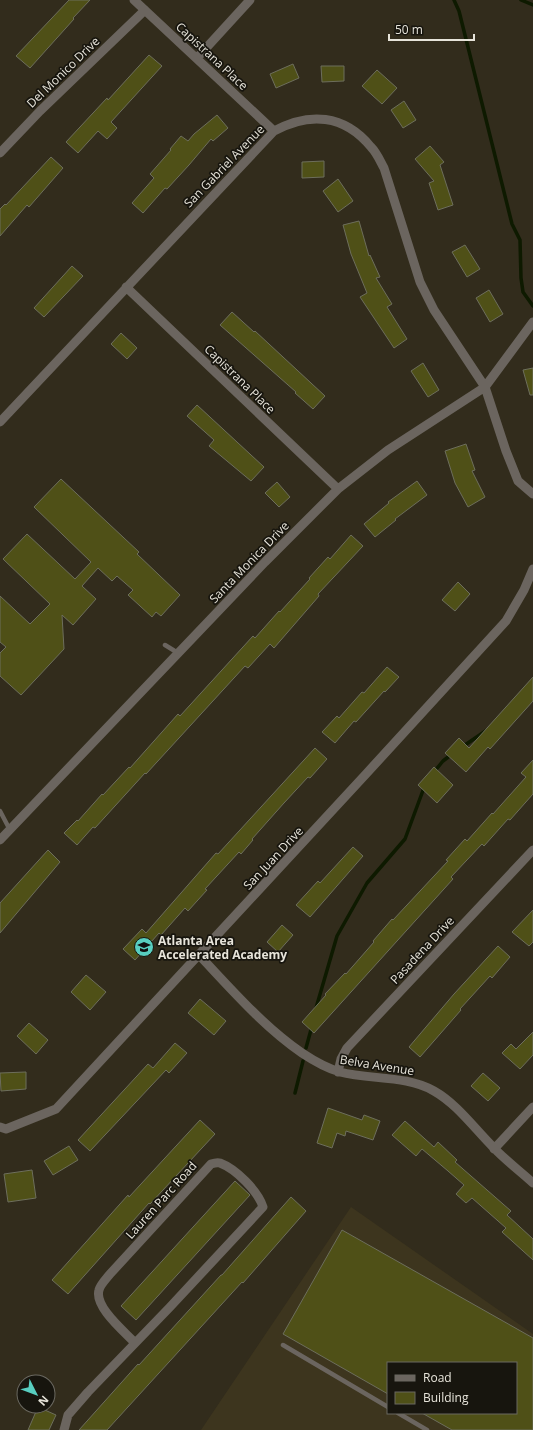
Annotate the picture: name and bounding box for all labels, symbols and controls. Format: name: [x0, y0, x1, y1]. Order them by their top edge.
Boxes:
scale bar: [389, 16, 474, 42]
street label: Capistrana Place: [172, 18, 252, 94]
text: 50 m: [395, 21, 423, 38]
street label: Del Monico Drive: [23, 33, 103, 111]
street label: San Gabriel Avenue: [180, 121, 268, 211]
street label: Capistrana Place: [201, 341, 279, 417]
street label: Santa Monica Drive: [205, 517, 293, 607]
street label: San Juan Drive: [239, 822, 307, 893]
street label: Pasadena Drive: [386, 912, 458, 988]
place label: Atlanta Area Accelerated Academy: [158, 932, 287, 963]
school or university icon: Atlanta Area Accelerated Academy: [133, 936, 155, 958]
street label: Belva Avenue: [339, 1051, 416, 1079]
street label: Lauren Parc Road: [122, 1158, 200, 1242]
legend: [387, 1362, 517, 1414]
text: Road: [423, 1369, 452, 1386]
north arrow: [16, 1374, 56, 1414]
text: Building: [423, 1389, 469, 1406]
text: N: [35, 1393, 52, 1409]

